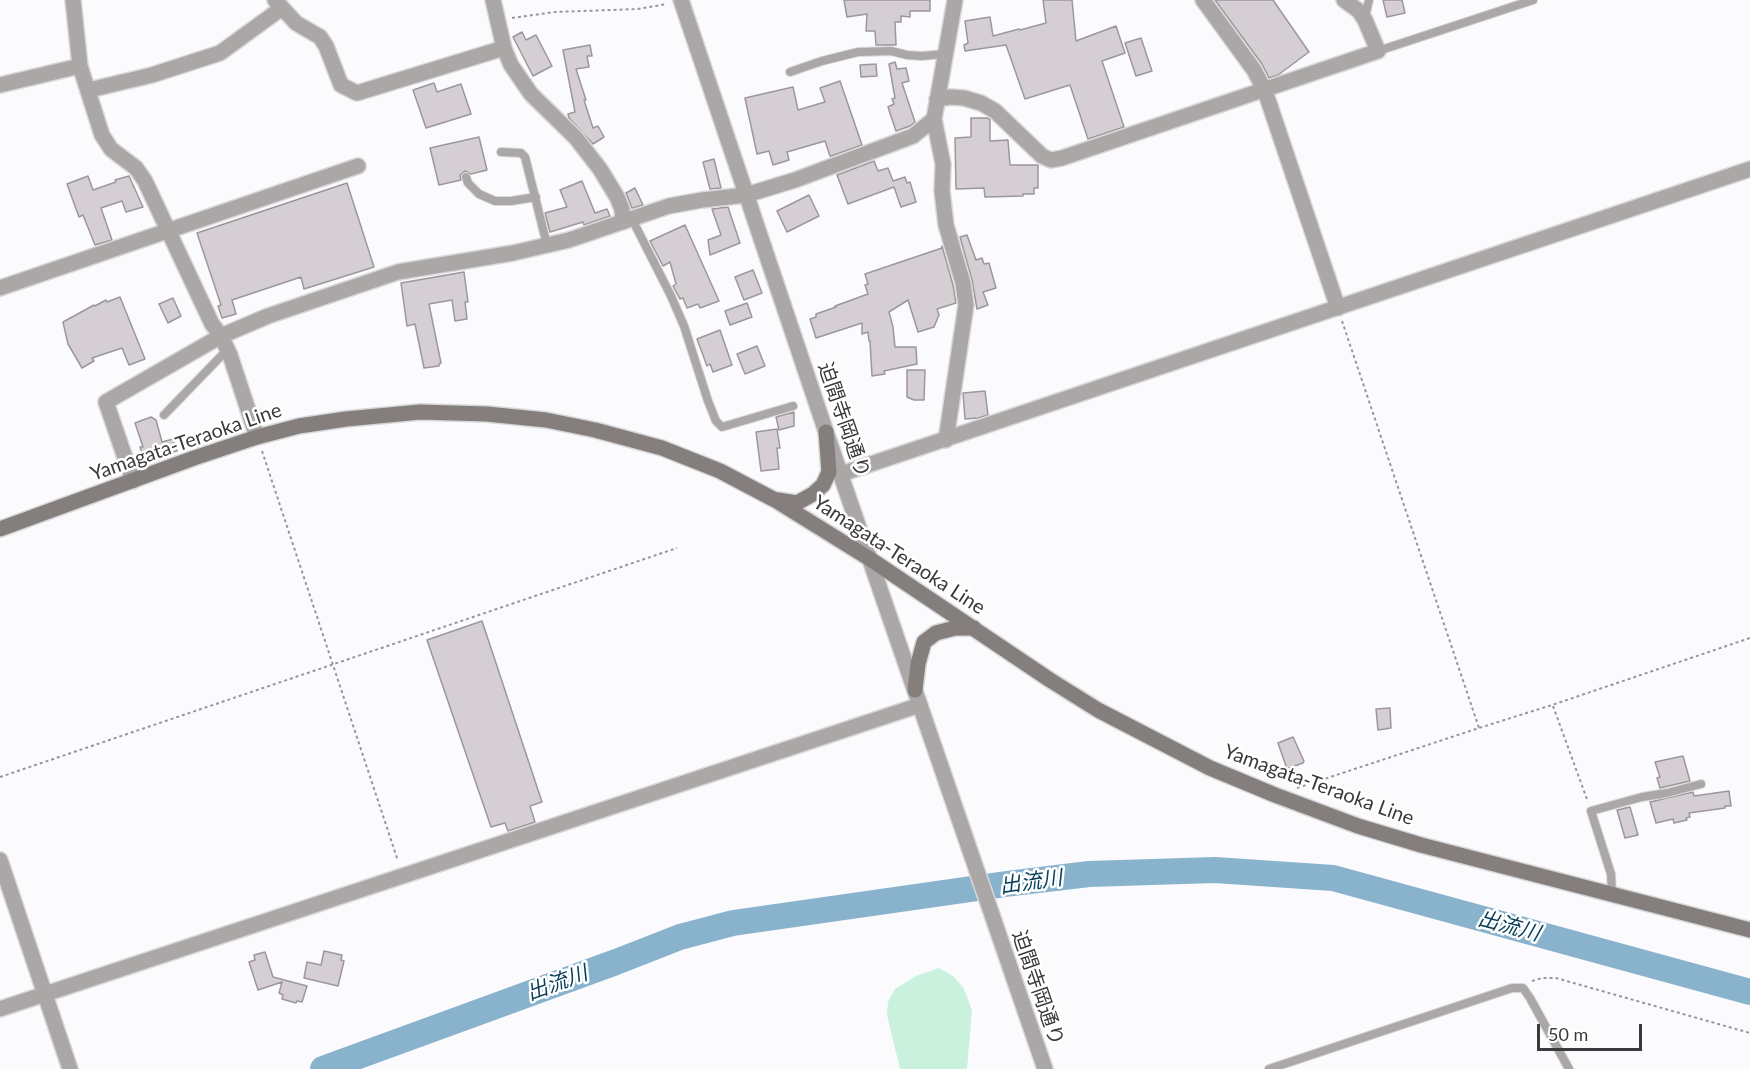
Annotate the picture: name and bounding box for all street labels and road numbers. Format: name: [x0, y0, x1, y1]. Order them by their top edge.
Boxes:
street label: 迫間寺岡通り: [813, 359, 875, 481]
street label: Yamagata-Teraoka Line: [87, 398, 285, 486]
street label: Yamagata-Teraoka Line: [808, 490, 990, 620]
street label: Yamagata-Teraoka Line: [1221, 739, 1417, 831]
street label: 迫間寺岡通り: [1007, 927, 1069, 1049]

